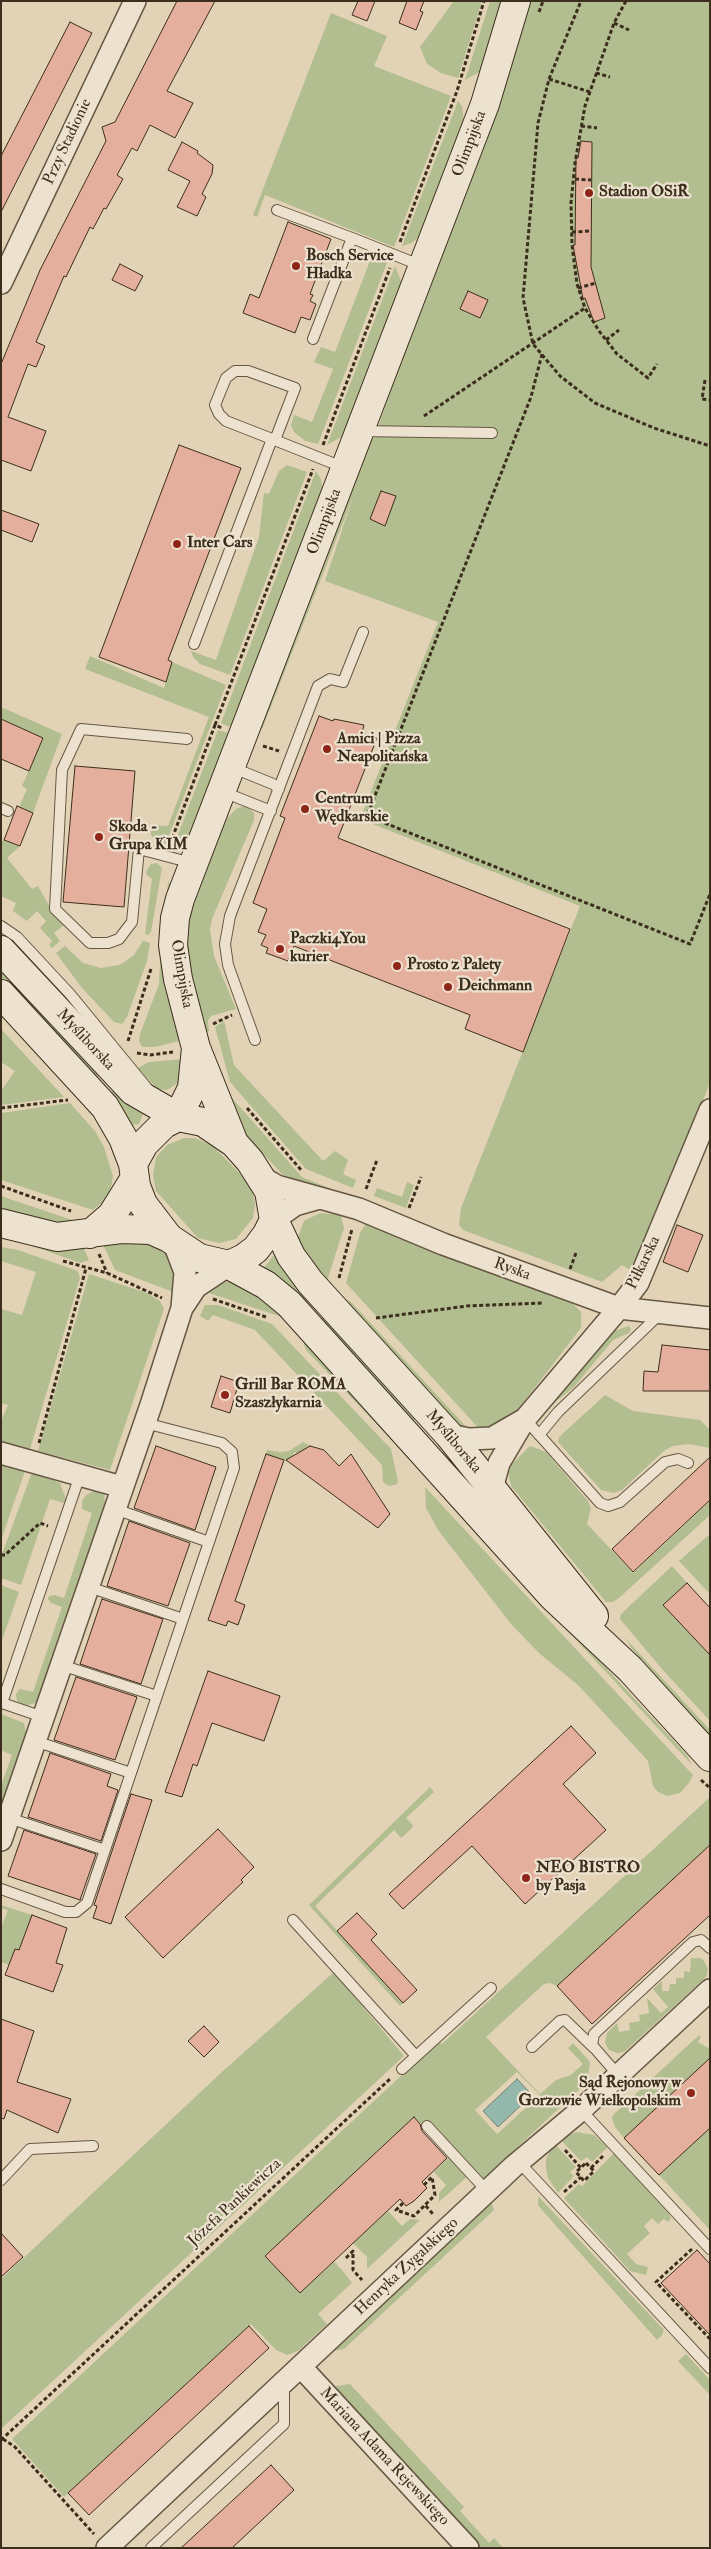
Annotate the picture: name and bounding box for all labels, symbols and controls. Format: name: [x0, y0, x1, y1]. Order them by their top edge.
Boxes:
street label: Przy Stadionie: [40, 96, 96, 188]
street label: Olimpijska: [449, 108, 491, 180]
place label: Stadion OSiR: [599, 183, 689, 203]
marker: Stadion OSiR: [583, 187, 595, 199]
place label: Bosch Service Hładka: [306, 247, 394, 285]
marker: Bosch Service Hładka: [290, 260, 302, 272]
street label: Olimpijska: [304, 486, 346, 558]
place label: Inter Cars: [187, 534, 252, 554]
marker: Inter Cars: [171, 538, 183, 550]
place label: Amici | Pizza Neapolitańska: [337, 730, 428, 768]
marker: Amici | Pizza Neapolitańska: [321, 743, 333, 755]
place label: Centrum Wędkarskie: [315, 790, 388, 828]
marker: Centrum Wędkarskie: [299, 803, 311, 815]
place label: Skoda - Grupa KIM: [109, 818, 188, 856]
marker: Skoda - Grupa KIM: [93, 831, 105, 843]
place label: Paczki4You kurier: [290, 930, 366, 968]
street label: Olimpijska: [166, 938, 196, 1010]
marker: Paczki4You kurier: [274, 943, 286, 955]
place label: Prosto z Palety: [407, 956, 501, 976]
marker: Prosto z Palety: [391, 960, 403, 972]
place label: Deichmann: [458, 977, 532, 997]
marker: Deichmann: [442, 981, 454, 993]
street label: Myśliborska: [52, 1005, 118, 1075]
street label: Piłkarska: [623, 1233, 665, 1293]
street label: Ryska: [491, 1255, 533, 1285]
place label: Grill Bar ROMA Szaszłykarnia: [235, 1376, 346, 1414]
marker: Grill Bar ROMA Szaszłykarnia: [219, 1389, 231, 1401]
street label: Myśliborska: [421, 1406, 485, 1478]
place label: NEO BISTRO by Pasja: [536, 1859, 640, 1897]
marker: NEO BISTRO by Pasja: [520, 1872, 532, 1884]
place label: Sąd Rejonowy w Gorzowie Wielkopolskim: [518, 2074, 681, 2112]
marker: Sąd Rejonowy w Gorzowie Wielkopolskim: [685, 2087, 697, 2099]
street label: Józefa Pankiewicza: [184, 2155, 286, 2251]
street label: Henryka Zygalskiego: [351, 2214, 463, 2320]
street label: Mariana Adama Rejewskiego: [315, 2384, 453, 2530]

